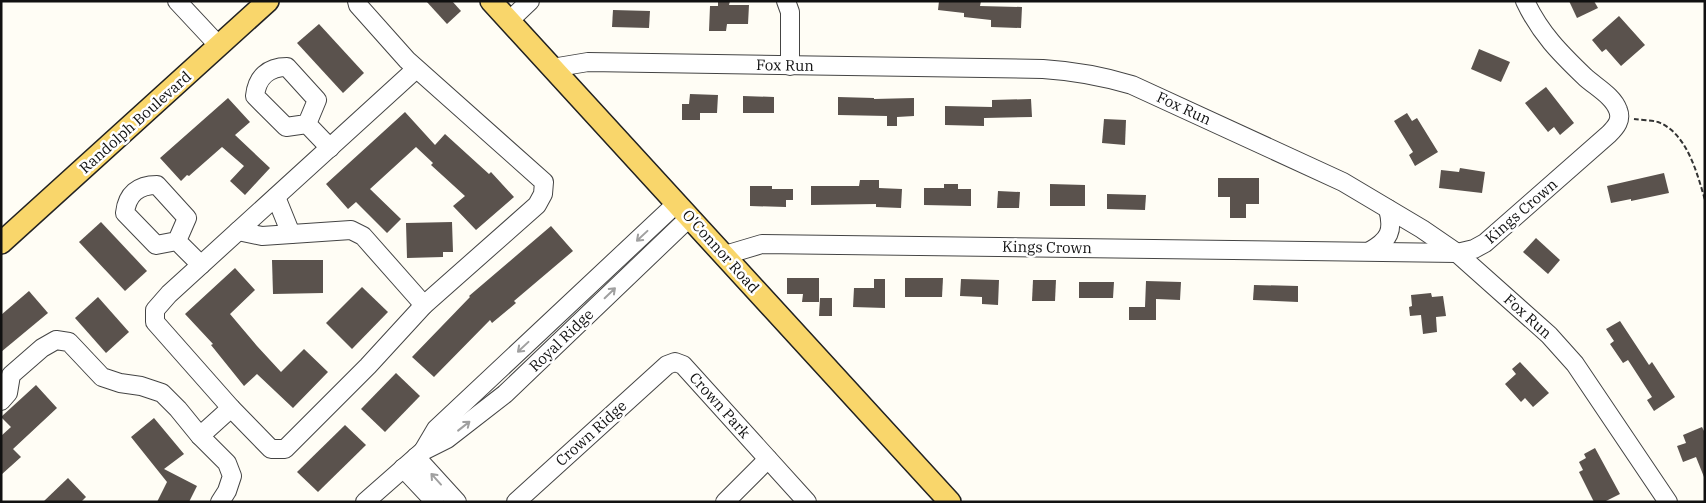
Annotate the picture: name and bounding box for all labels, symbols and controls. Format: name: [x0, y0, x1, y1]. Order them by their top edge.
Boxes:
street label: Fox Run: [756, 55, 814, 75]
street label: Randolph Boulevard: [75, 67, 195, 177]
street label: Fox Run: [1154, 87, 1215, 129]
street label: Kings Crown: [1481, 174, 1561, 248]
street label: O'Connor Road: [679, 205, 763, 297]
one-way arrow: [635, 230, 648, 242]
street label: Kings Crown: [1002, 237, 1092, 257]
one-way arrow: [604, 287, 617, 299]
street label: Fox Run: [1500, 290, 1556, 343]
street label: Royal Ridge: [525, 305, 597, 375]
one-way arrow: [517, 341, 529, 353]
street label: Crown Park: [686, 368, 755, 442]
street label: Crown Ridge: [551, 396, 631, 470]
one-way arrow: [457, 421, 471, 431]
one-way arrow: [430, 473, 442, 486]

